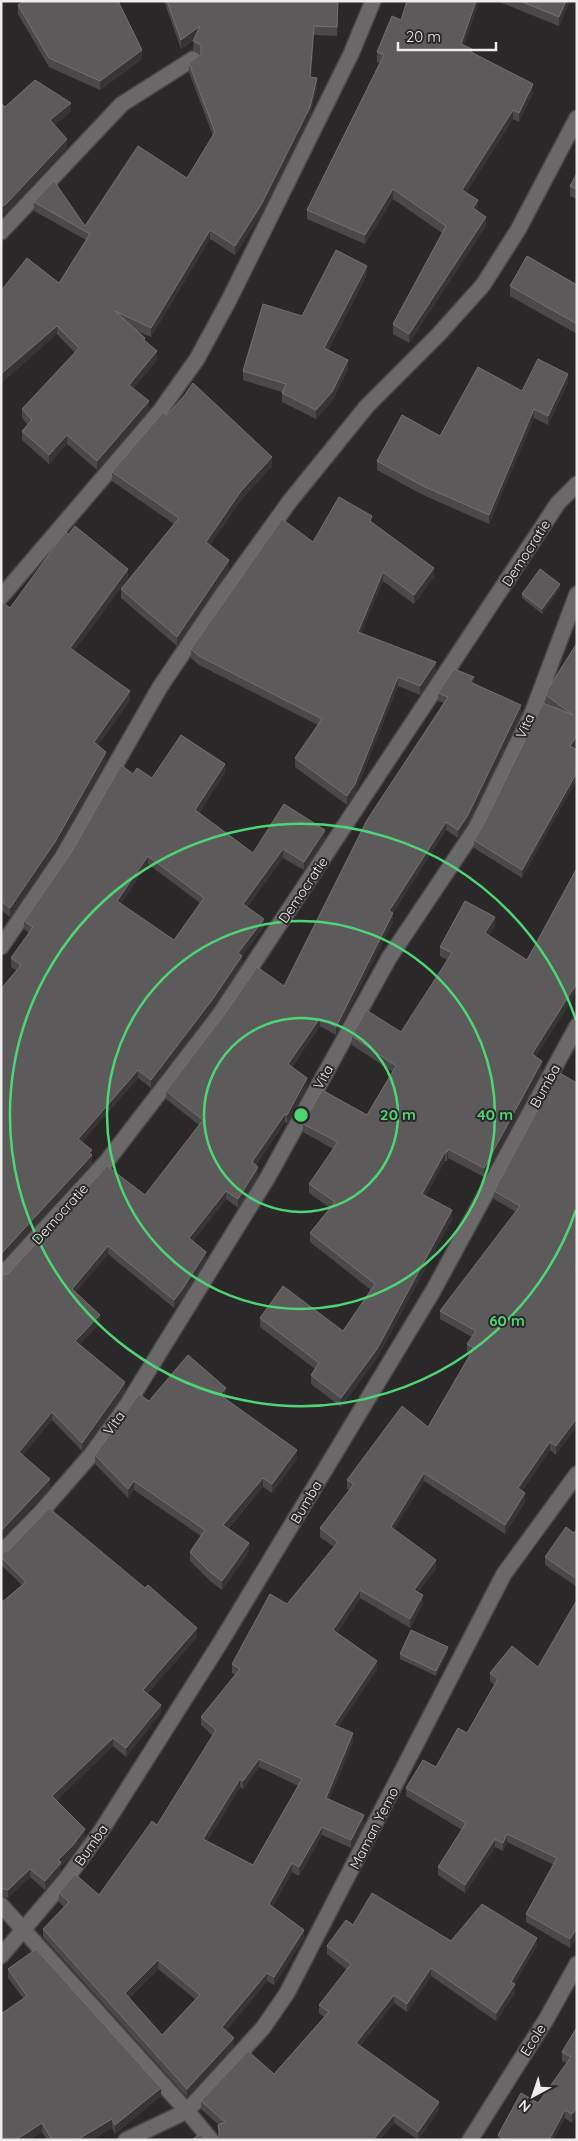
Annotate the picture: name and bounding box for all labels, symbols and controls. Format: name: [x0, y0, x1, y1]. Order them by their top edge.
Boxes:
scale bar: [398, 20, 496, 52]
text: 20 m: [406, 27, 441, 46]
street label: Democratie: [498, 516, 554, 590]
street label: Vita: [511, 711, 539, 741]
street label: Democratie: [274, 853, 332, 927]
street label: Vita: [309, 1061, 337, 1093]
street label: Bumba: [526, 1061, 564, 1111]
text: 20 m: [380, 1105, 416, 1124]
text: 40 m: [477, 1105, 513, 1124]
centre of rings: [292, 1106, 310, 1124]
street label: Democratie: [28, 1180, 92, 1248]
text: 60 m: [489, 1311, 525, 1330]
street label: Vita: [99, 1407, 129, 1439]
street label: Bumba: [286, 1477, 326, 1527]
street label: Maman Yemo: [346, 1784, 402, 1872]
street label: Bumba: [70, 1821, 112, 1869]
street label: Ecole: [516, 2020, 550, 2059]
north arrow: [508, 2071, 558, 2121]
text: N: [515, 2096, 534, 2116]

